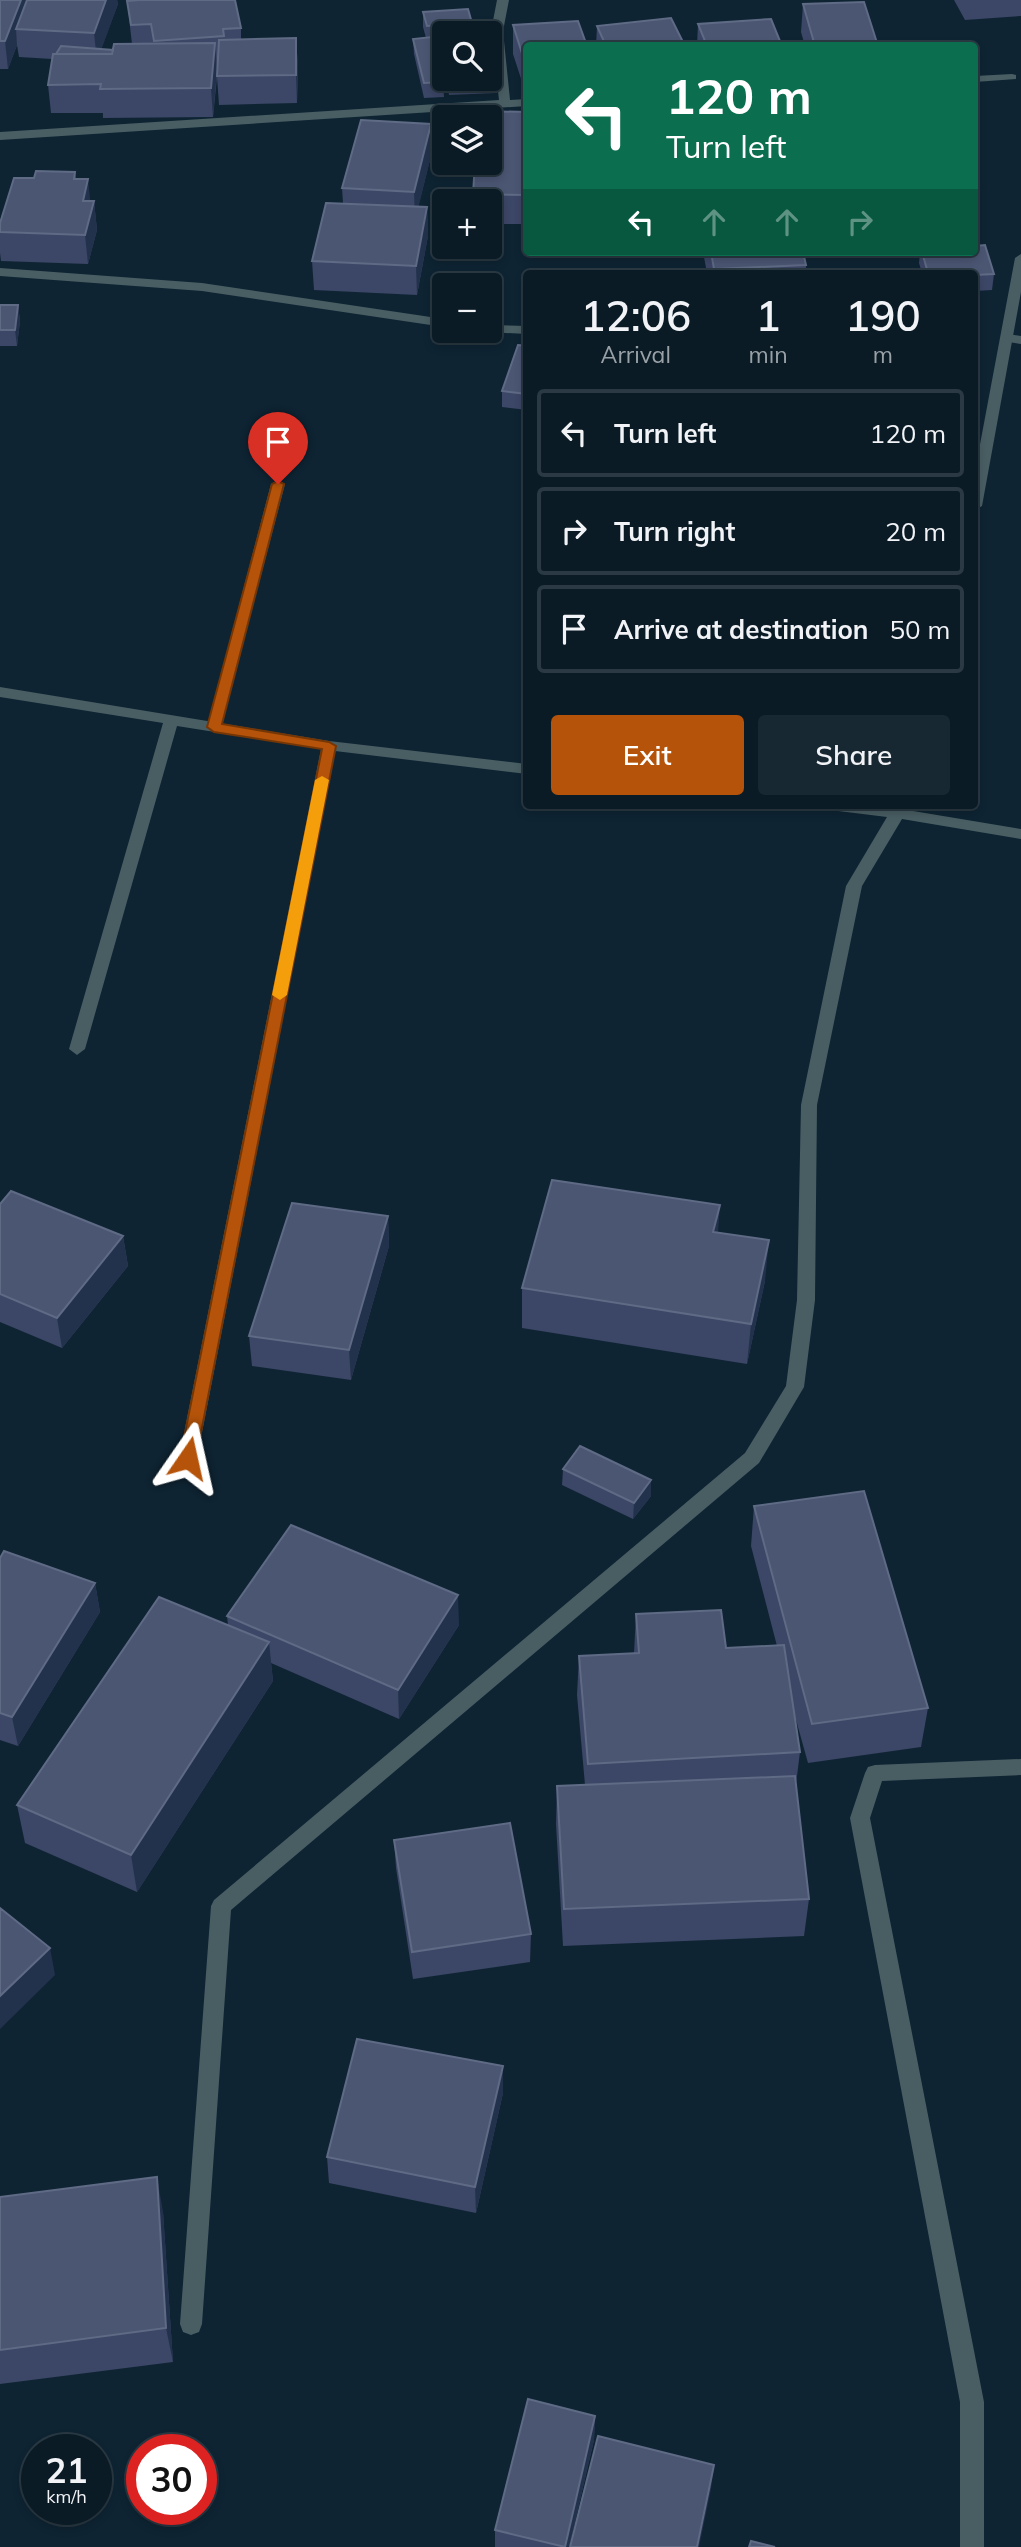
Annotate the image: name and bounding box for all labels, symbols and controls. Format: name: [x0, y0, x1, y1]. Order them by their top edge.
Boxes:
map controls: [432, 21, 502, 343]
button: search: [432, 21, 502, 91]
text: 120 m: [666, 65, 812, 126]
icon: left: [551, 70, 642, 161]
button: layers: [432, 105, 502, 175]
text: Turn left: [666, 126, 786, 166]
button: +: [432, 189, 502, 259]
icon: left: [622, 203, 660, 241]
icon: ahead: [695, 203, 733, 241]
icon: ahead: [768, 203, 806, 241]
icon: right: [841, 203, 879, 241]
button: −: [432, 273, 502, 343]
text: 12:06: [580, 289, 691, 342]
text: 1: [755, 289, 781, 342]
text: 190: [845, 289, 921, 342]
text: Arrival: [601, 340, 671, 369]
text: min: [748, 340, 788, 369]
text: m: [873, 340, 893, 369]
pin: [248, 412, 308, 484]
icon: left: [555, 414, 593, 452]
text: Turn left: [614, 417, 716, 450]
text: 120 m: [870, 417, 946, 450]
icon: arrive: [259, 423, 297, 461]
icon: right: [555, 512, 593, 550]
text: Turn right: [614, 515, 735, 548]
text: 20 m: [885, 515, 946, 548]
icon: arrive: [555, 610, 593, 648]
text: Arrive at destination: [614, 613, 869, 646]
text: 50 m: [890, 613, 950, 646]
button: Exit: [551, 715, 744, 795]
button: Share: [758, 715, 950, 795]
position arrow: [151, 1421, 225, 1495]
speed limit sign: 30: [126, 2434, 217, 2525]
text: 21: [45, 2448, 88, 2492]
text: km/h: [46, 2485, 87, 2508]

